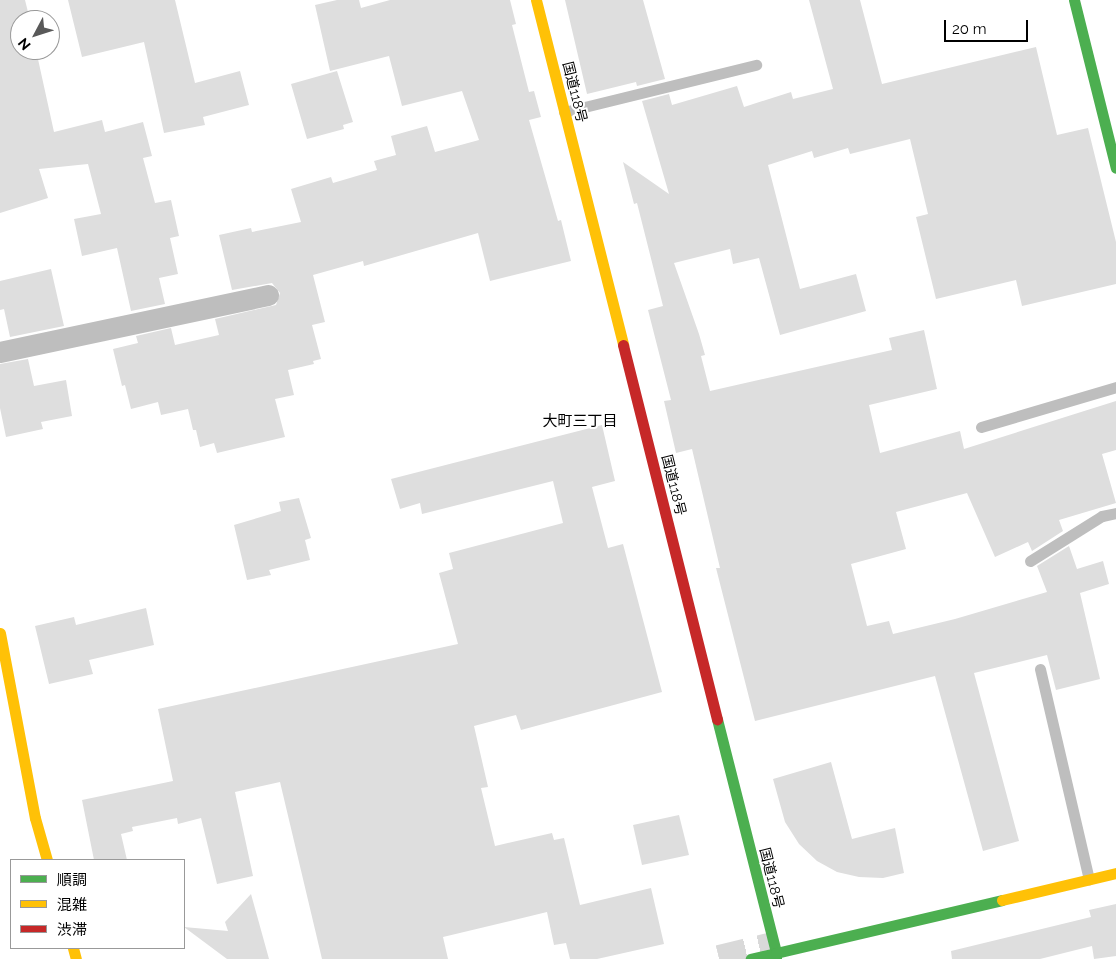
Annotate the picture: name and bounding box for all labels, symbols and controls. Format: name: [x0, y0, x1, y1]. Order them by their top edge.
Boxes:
north arrow: [10, 10, 60, 60]
scale bar: [946, 10, 1030, 42]
text: 20 m: [952, 20, 987, 38]
text: N: [15, 35, 34, 53]
street label: 国道118号: [559, 60, 591, 124]
district label: 大町三丁目: [543, 413, 617, 431]
street label: 国道118号: [658, 453, 690, 517]
street label: 国道118号: [756, 846, 788, 910]
legend: [10, 859, 185, 949]
text: 順調: [57, 871, 87, 889]
text: 混雑: [57, 896, 87, 914]
text: 渋滞: [57, 921, 87, 939]

